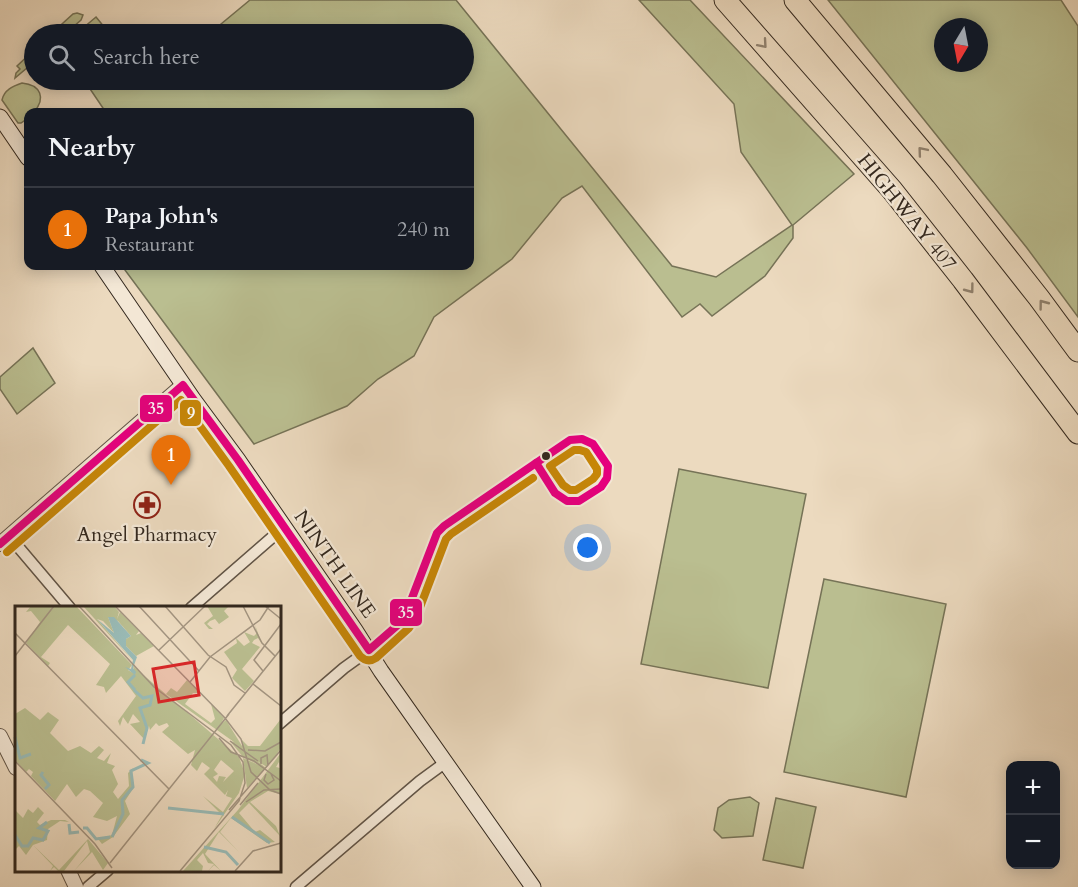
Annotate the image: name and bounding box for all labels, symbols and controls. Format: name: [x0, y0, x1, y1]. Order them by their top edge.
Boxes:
north arrow: [934, 18, 988, 72]
search box: [24, 24, 474, 90]
one-way arrow: [756, 37, 767, 48]
icon: search: [45, 41, 78, 74]
text: Search here: [93, 42, 200, 72]
text: Nearby: [48, 130, 136, 165]
one-way arrow: [918, 147, 929, 158]
street label: HIGHWAY 407: [851, 148, 963, 276]
text: Papa John's: [105, 201, 218, 231]
text: 1: [62, 216, 73, 243]
text: 240 m: [397, 216, 450, 243]
text: Restaurant: [105, 231, 194, 258]
one-way arrow: [963, 283, 974, 294]
one-way arrow: [1039, 299, 1050, 310]
line badge: 35: [139, 394, 173, 423]
text: 35: [148, 398, 164, 420]
line badge: 9: [179, 399, 202, 427]
text: 9: [187, 403, 195, 425]
pin: 1: [152, 436, 190, 485]
unlabelled marker: [540, 450, 552, 462]
pharmacy icon: Angel Pharmacy: [132, 490, 162, 520]
street label: NINTH LINE: [288, 505, 382, 623]
place label: Angel Pharmacy: [77, 521, 218, 548]
your location: [573, 533, 602, 562]
line badge: 35: [389, 598, 423, 627]
text: 35: [398, 602, 414, 624]
inset map: [15, 606, 280, 872]
map controls: [1006, 761, 1060, 869]
button: +: [1006, 761, 1060, 815]
button: −: [1006, 815, 1060, 869]

